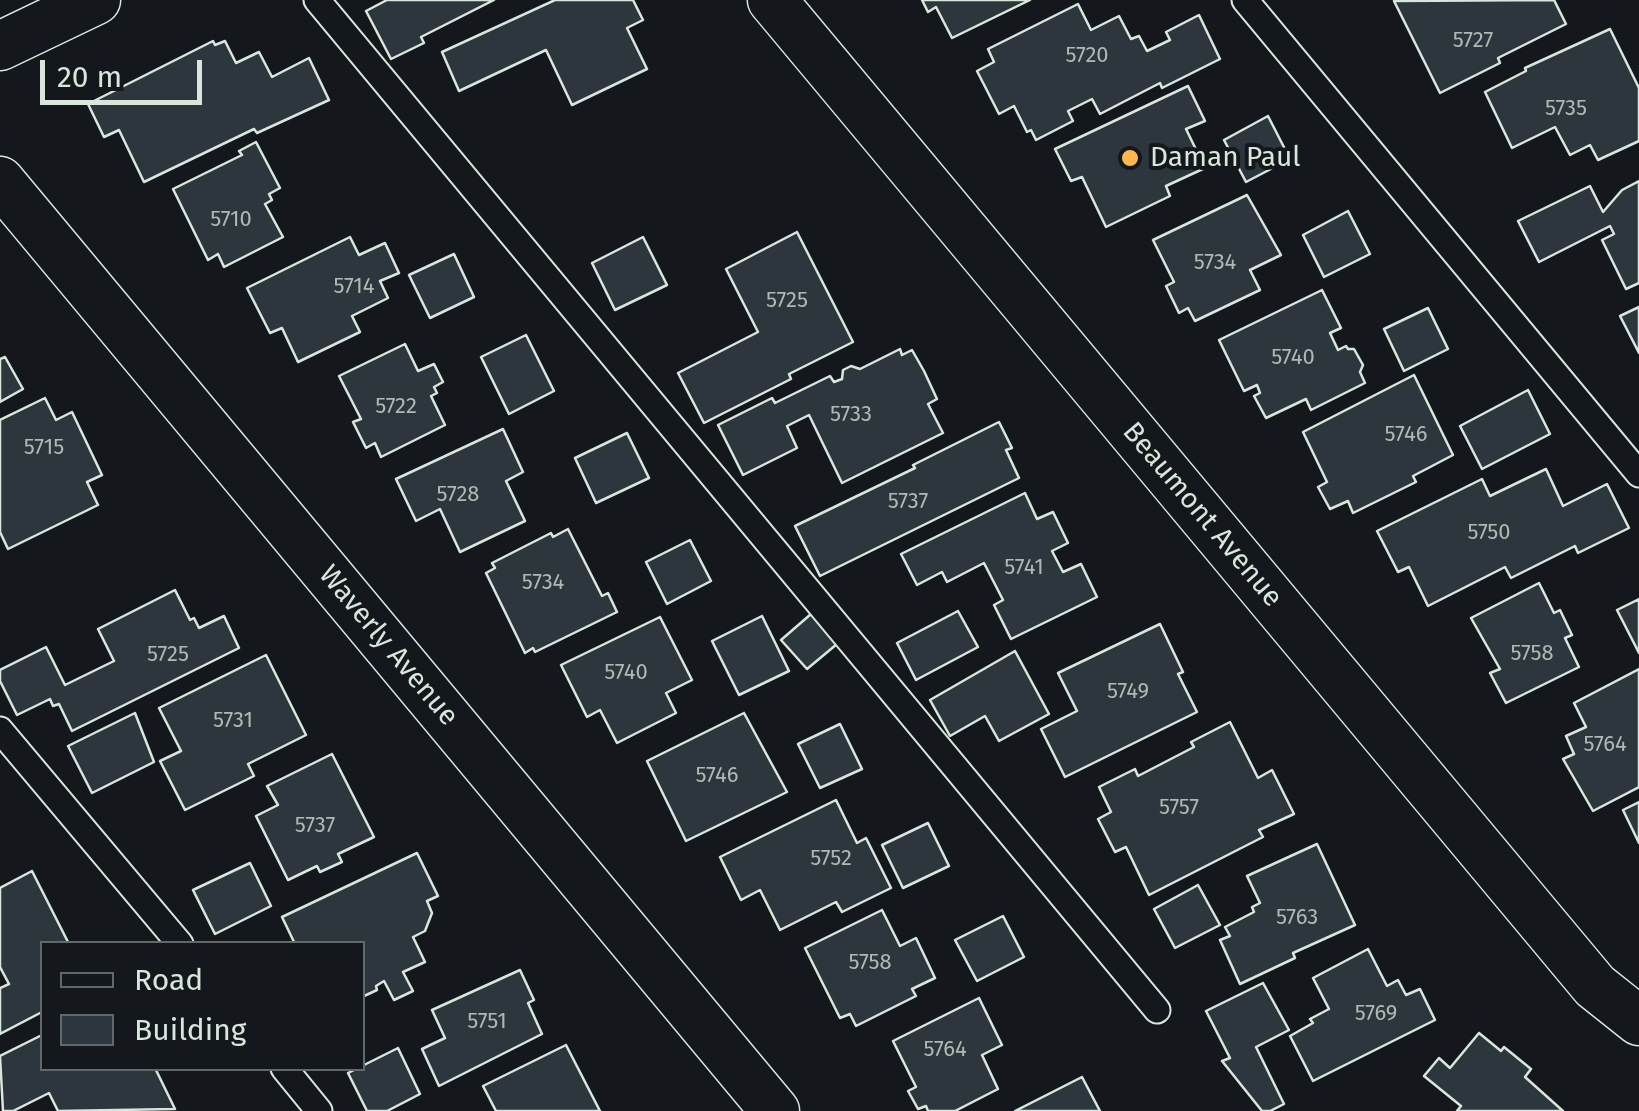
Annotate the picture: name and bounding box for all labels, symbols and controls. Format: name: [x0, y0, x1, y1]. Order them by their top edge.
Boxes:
house number: 5727: [1453, 28, 1493, 54]
scale bar: [45, 40, 208, 102]
house number: 5720: [1065, 43, 1109, 69]
text: 20 m: [57, 59, 122, 95]
house number: 5735: [1545, 96, 1587, 122]
place label: Daman Paul: [1150, 141, 1300, 175]
marker: Daman Paul: [1119, 147, 1141, 169]
house number: 5710: [210, 207, 252, 233]
house number: 5734: [1194, 250, 1236, 276]
house number: 5714: [333, 274, 375, 300]
house number: 5725: [766, 288, 808, 314]
house number: 5740: [1271, 345, 1315, 371]
house number: 5722: [375, 394, 417, 420]
house number: 5733: [830, 402, 872, 428]
street label: Beaumont Avenue: [1115, 416, 1289, 614]
house number: 5746: [1385, 422, 1427, 448]
house number: 5715: [24, 435, 64, 461]
house number: 5728: [437, 482, 479, 508]
house number: 5737: [888, 489, 928, 515]
house number: 5750: [1467, 520, 1511, 546]
house number: 5741: [1004, 555, 1044, 581]
street label: Waverly Avenue: [311, 559, 465, 733]
house number: 5734: [522, 570, 564, 596]
house number: 5758: [1510, 641, 1554, 667]
house number: 5725: [147, 642, 189, 668]
house number: 5740: [604, 660, 648, 686]
house number: 5749: [1107, 679, 1149, 705]
house number: 5731: [213, 708, 253, 734]
house number: 5764: [1583, 732, 1627, 758]
house number: 5746: [696, 763, 738, 789]
house number: 5757: [1159, 795, 1199, 821]
house number: 5737: [295, 813, 335, 839]
house number: 5752: [810, 846, 852, 872]
house number: 5763: [1276, 905, 1318, 931]
legend: [40, 941, 365, 1071]
house number: 5758: [848, 950, 892, 976]
text: Road: [134, 962, 203, 998]
house number: 5769: [1355, 1001, 1397, 1027]
house number: 5751: [467, 1009, 507, 1035]
text: Building: [134, 1012, 246, 1048]
house number: 5764: [923, 1037, 967, 1063]

